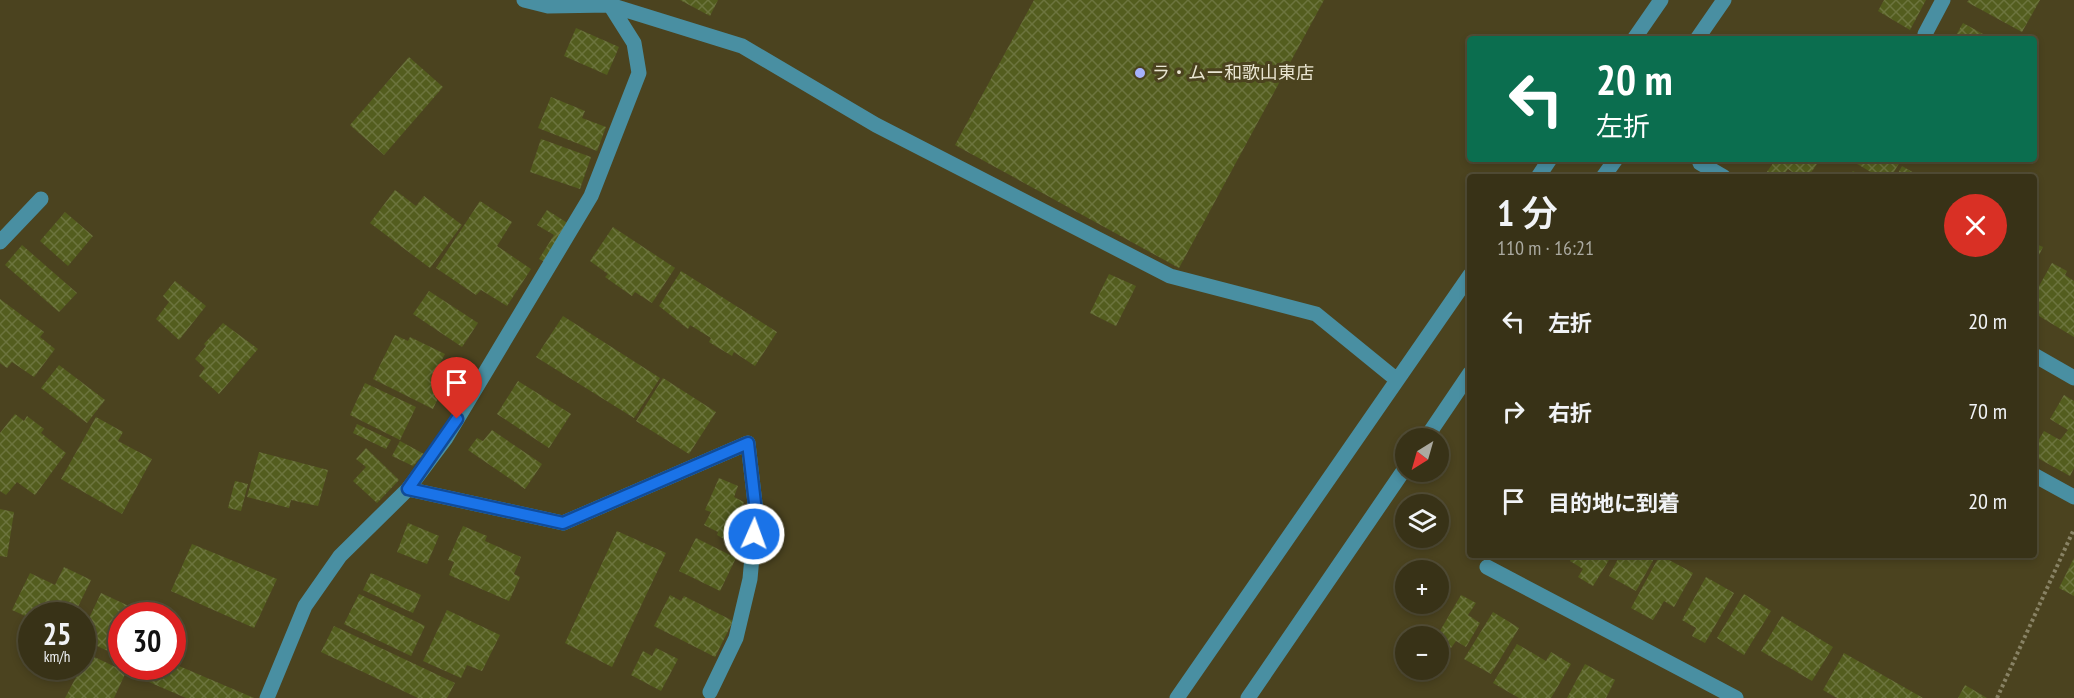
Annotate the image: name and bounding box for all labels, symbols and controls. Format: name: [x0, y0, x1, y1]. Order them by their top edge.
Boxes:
text: 20 m: [1596, 52, 1673, 107]
icon: left: [1497, 60, 1575, 138]
place label: ラ・ムー和歌山東店: [1152, 61, 1314, 84]
marker: ラ・ムー和歌山東店: [1133, 66, 1147, 80]
text: 左折: [1596, 109, 1650, 143]
text: 1 分: [1497, 189, 1558, 236]
button: close: [1944, 194, 2007, 257]
text: 110 m · 16:21: [1497, 235, 1594, 261]
icon: left: [1497, 305, 1530, 338]
text: 20 m: [1968, 307, 2007, 335]
text: 左折: [1548, 309, 1592, 337]
pin: [431, 357, 482, 419]
icon: arrive: [440, 366, 473, 399]
icon: right: [1497, 395, 1530, 428]
text: 70 m: [1968, 397, 2007, 425]
text: 右折: [1548, 399, 1592, 427]
north arrow: [1395, 428, 1449, 482]
map controls: [1395, 428, 1449, 680]
icon: arrive: [1497, 485, 1530, 518]
text: 20 m: [1968, 487, 2007, 515]
text: 目的地に到着: [1548, 489, 1680, 517]
button: layers: [1395, 494, 1449, 548]
position arrow: [722, 502, 786, 566]
button: +: [1395, 560, 1449, 614]
speed limit sign: 30: [108, 602, 186, 680]
text: 25: [43, 614, 71, 653]
button: −: [1395, 626, 1449, 680]
text: km/h: [44, 647, 70, 666]

